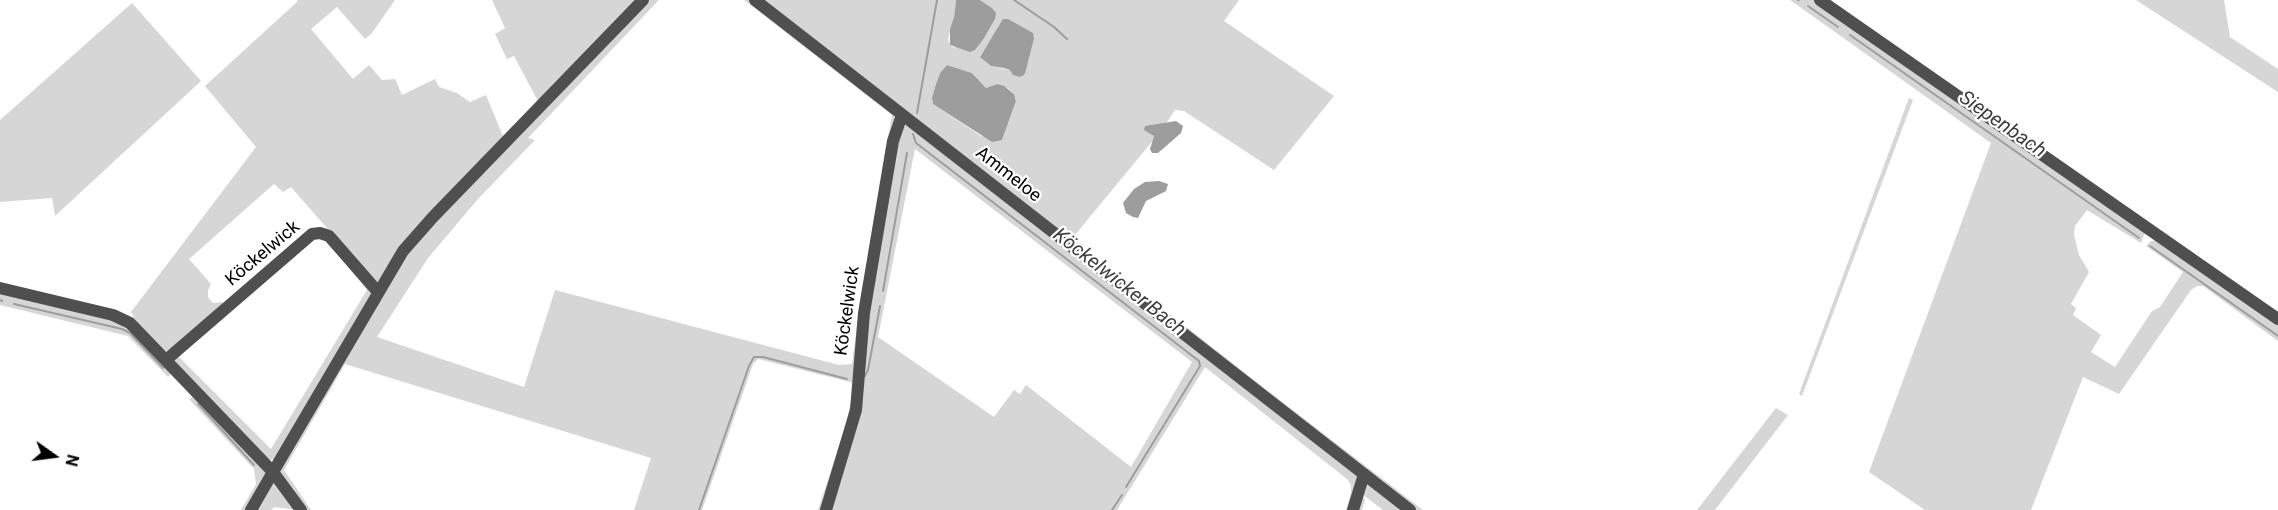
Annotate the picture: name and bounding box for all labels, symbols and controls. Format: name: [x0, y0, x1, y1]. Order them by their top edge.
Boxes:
water label: Siepenbach: [1954, 86, 2050, 164]
street label: Ammeloe: [971, 143, 1045, 207]
street label: Köckelwick: [222, 217, 304, 291]
water label: Köckelwicker Bach: [1048, 224, 1190, 342]
street label: Köckelwick: [831, 265, 865, 357]
north arrow: [24, 426, 84, 486]
text: N: [61, 453, 83, 468]

